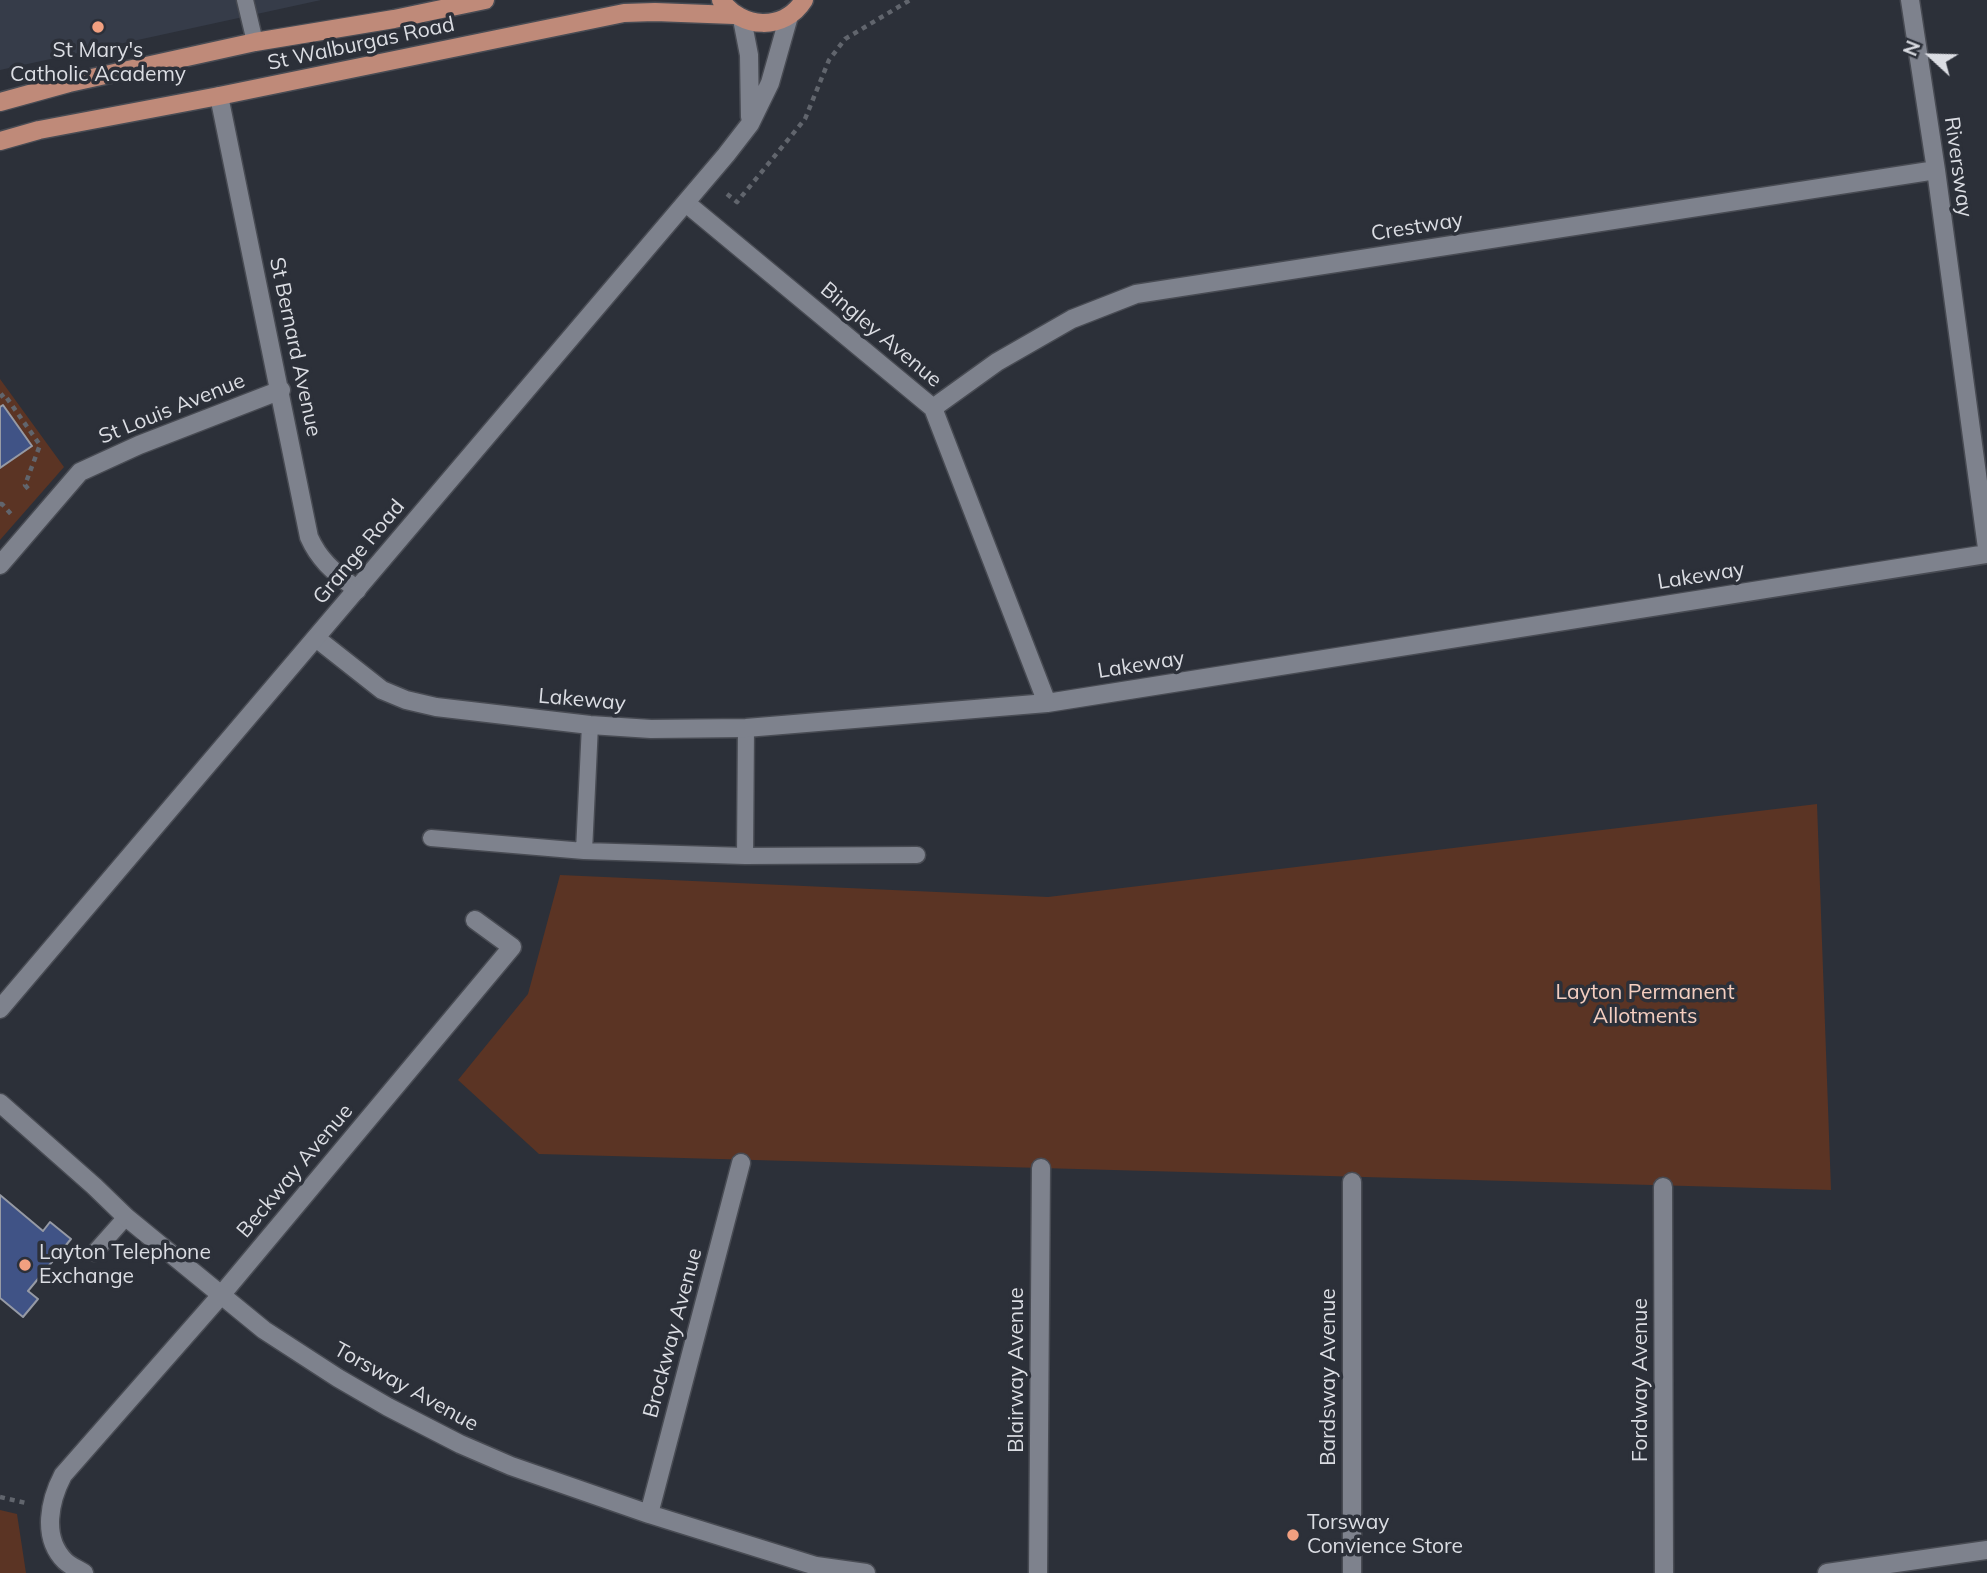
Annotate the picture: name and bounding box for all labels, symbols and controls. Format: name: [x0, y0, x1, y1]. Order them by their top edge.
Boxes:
street label: St Walburgas Road: [265, 12, 457, 76]
marker: St Mary's Catholic Academy: [90, 19, 106, 35]
north arrow: [1896, 21, 1966, 91]
text: N: [1898, 37, 1925, 59]
place label: St Mary's Catholic Academy: [10, 38, 186, 88]
street label: Riversway: [1938, 115, 1978, 219]
street label: Crestway: [1369, 207, 1465, 247]
street label: St Bernard Avenue: [264, 255, 326, 439]
street label: Bingley Avenue: [815, 277, 947, 393]
street label: St Louis Avenue: [95, 368, 249, 450]
street label: Grange Road: [308, 495, 410, 609]
street label: Lakeway: [1656, 557, 1746, 595]
street label: Lakeway: [1096, 646, 1186, 684]
street label: Lakeway: [537, 684, 627, 716]
park label: Layton Permanent Allotments: [1556, 980, 1734, 1030]
street label: Beckway Avenue: [232, 1099, 358, 1243]
place label: Layton Telephone Exchange: [39, 1240, 211, 1290]
street label: Brockway Avenue: [638, 1245, 708, 1421]
marker: Layton Telephone Exchange: [17, 1257, 33, 1273]
street label: Blairway Avenue: [1004, 1287, 1030, 1453]
street label: Bardsway Avenue: [1316, 1288, 1342, 1466]
street label: Fordway Avenue: [1628, 1298, 1654, 1462]
street label: Torsway Avenue: [329, 1337, 483, 1437]
place label: Torsway Convience Store: [1307, 1510, 1463, 1560]
marker: Torsway Convience Store: [1285, 1527, 1301, 1543]

